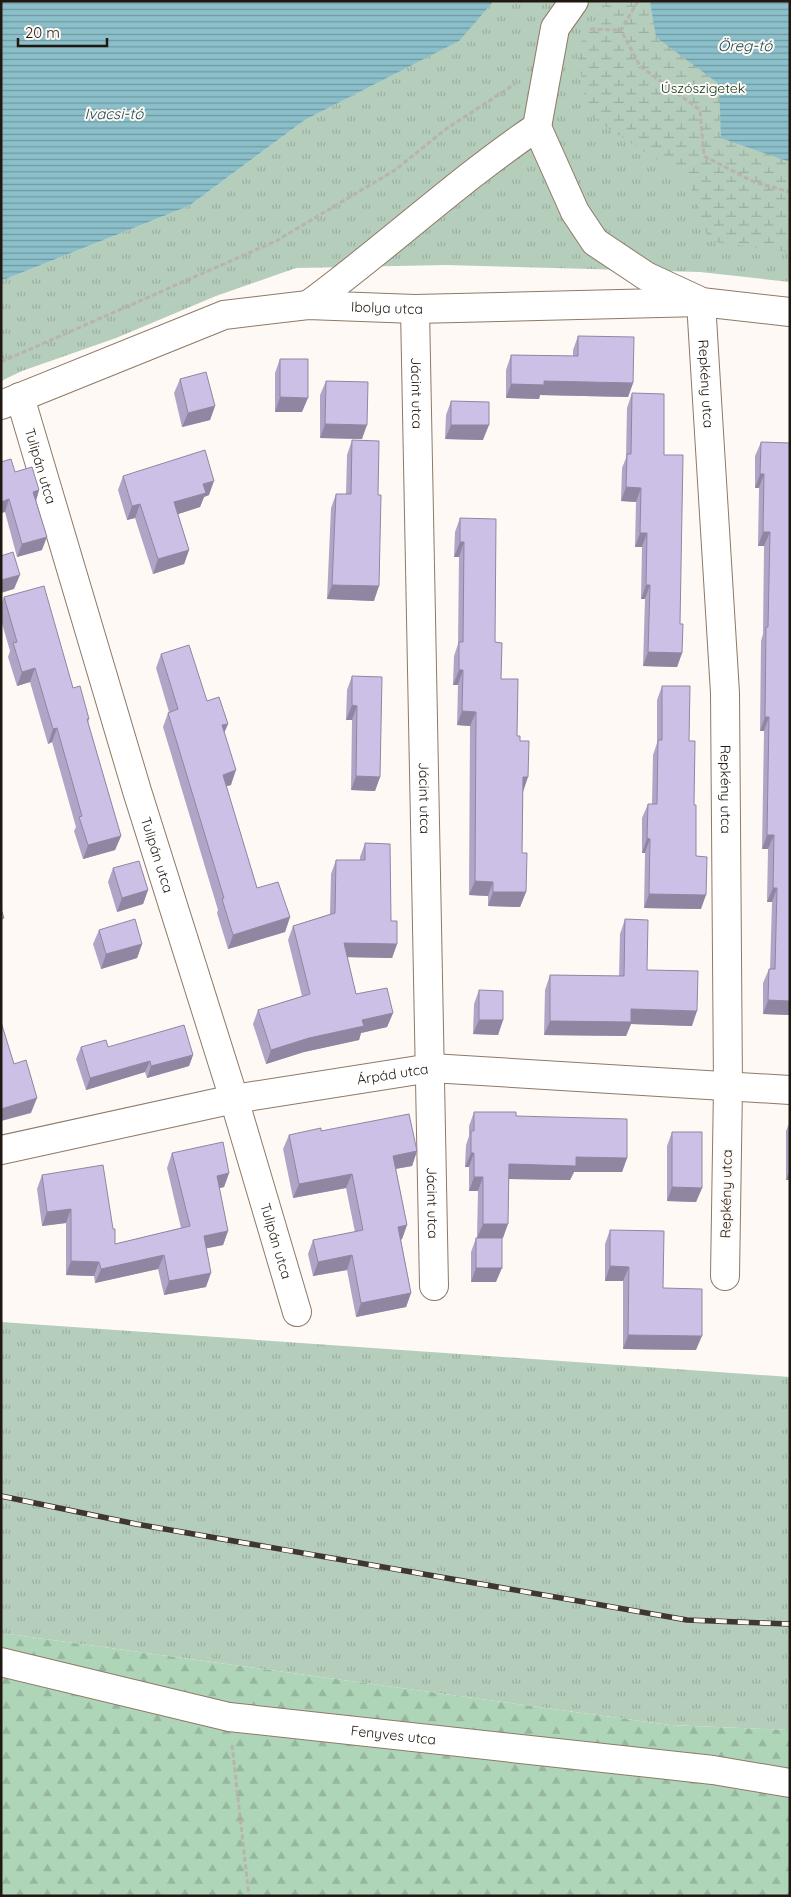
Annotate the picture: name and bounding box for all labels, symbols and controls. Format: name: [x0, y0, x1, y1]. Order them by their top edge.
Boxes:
scale bar: [18, 15, 106, 47]
text: 20 m: [25, 23, 60, 42]
water label: Öreg-tó: [718, 36, 773, 55]
park label: Úszószigetek: [661, 79, 745, 97]
water label: Ivacsi-tó: [85, 104, 144, 123]
street label: Ibolya utca: [350, 298, 423, 318]
street label: Repkény utca: [694, 339, 718, 429]
street label: Jácint utca: [407, 357, 426, 429]
street label: Tulipán utca: [21, 426, 60, 506]
street label: Repkény utca: [716, 745, 735, 834]
street label: Jácint utca: [415, 762, 434, 834]
street label: Tulipán utca: [137, 815, 177, 895]
street label: Árpád utca: [356, 1060, 430, 1089]
street label: Repkény utca: [716, 1149, 736, 1239]
street label: Jácint utca: [423, 1167, 442, 1239]
street label: Tulipán utca: [256, 1201, 296, 1281]
street label: Fenyves utca: [350, 1721, 437, 1749]

